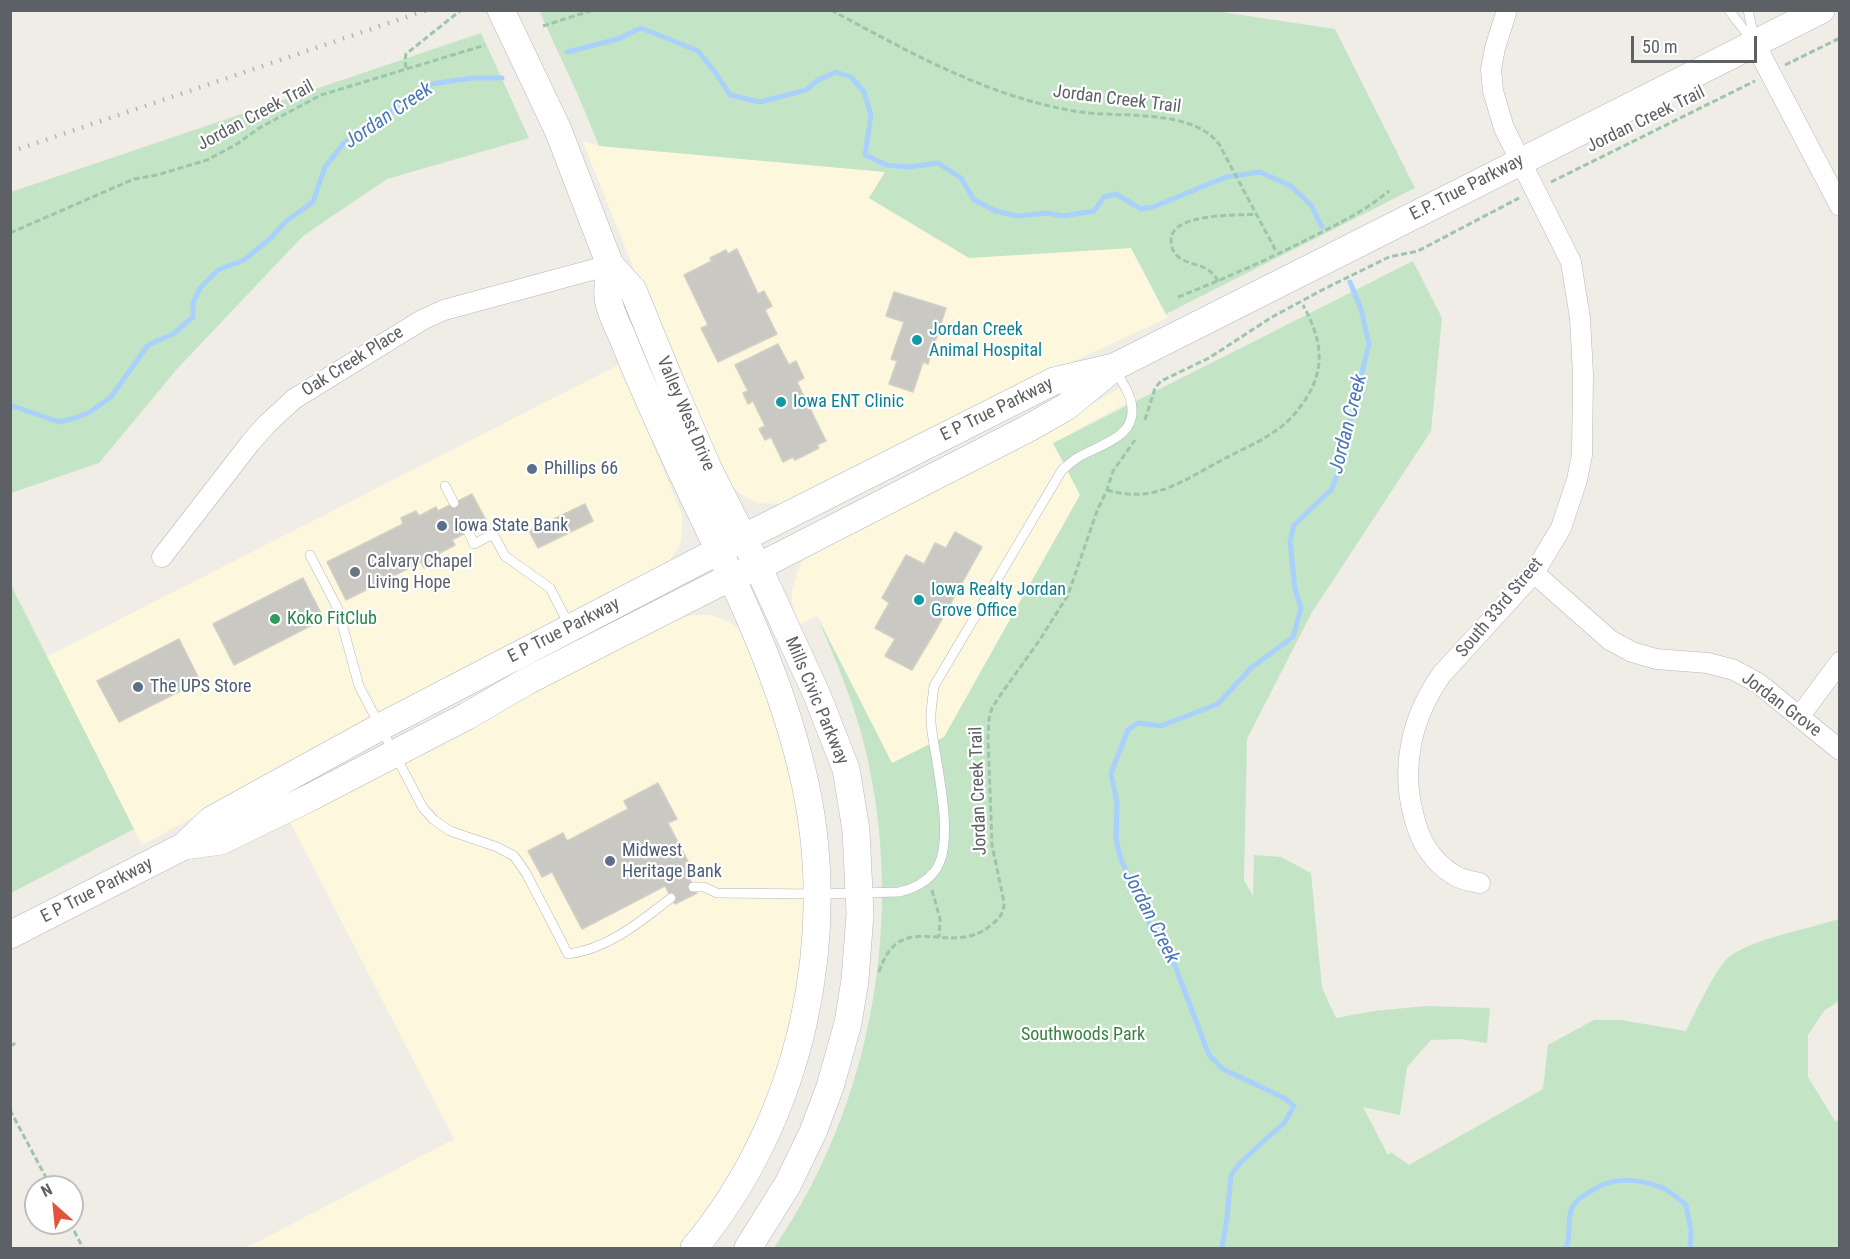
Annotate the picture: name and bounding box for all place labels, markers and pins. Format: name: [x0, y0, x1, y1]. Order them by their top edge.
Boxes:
place label: Jordan Creek Animal Hospital: [929, 319, 1042, 362]
marker: Jordan Creek Animal Hospital: [910, 333, 924, 347]
place label: Iowa ENT Clinic: [793, 391, 904, 413]
marker: Iowa ENT Clinic: [774, 395, 788, 409]
place label: Phillips 66: [544, 458, 618, 480]
marker: Phillips 66: [525, 462, 539, 476]
place label: Iowa State Bank: [454, 515, 568, 537]
marker: Iowa State Bank: [435, 519, 449, 533]
place label: Calvary Chapel Living Hope: [367, 551, 472, 594]
marker: Calvary Chapel Living Hope: [348, 565, 362, 579]
place label: Iowa Realty Jordan Grove Office: [931, 579, 1066, 622]
marker: Iowa Realty Jordan Grove Office: [912, 593, 926, 607]
place label: Koko FitClub: [287, 608, 377, 630]
marker: Koko FitClub: [268, 612, 282, 626]
place label: The UPS Store: [150, 676, 251, 698]
marker: The UPS Store: [131, 680, 145, 694]
place label: Midwest Heritage Bank: [622, 840, 722, 882]
marker: Midwest Heritage Bank: [603, 854, 617, 868]

